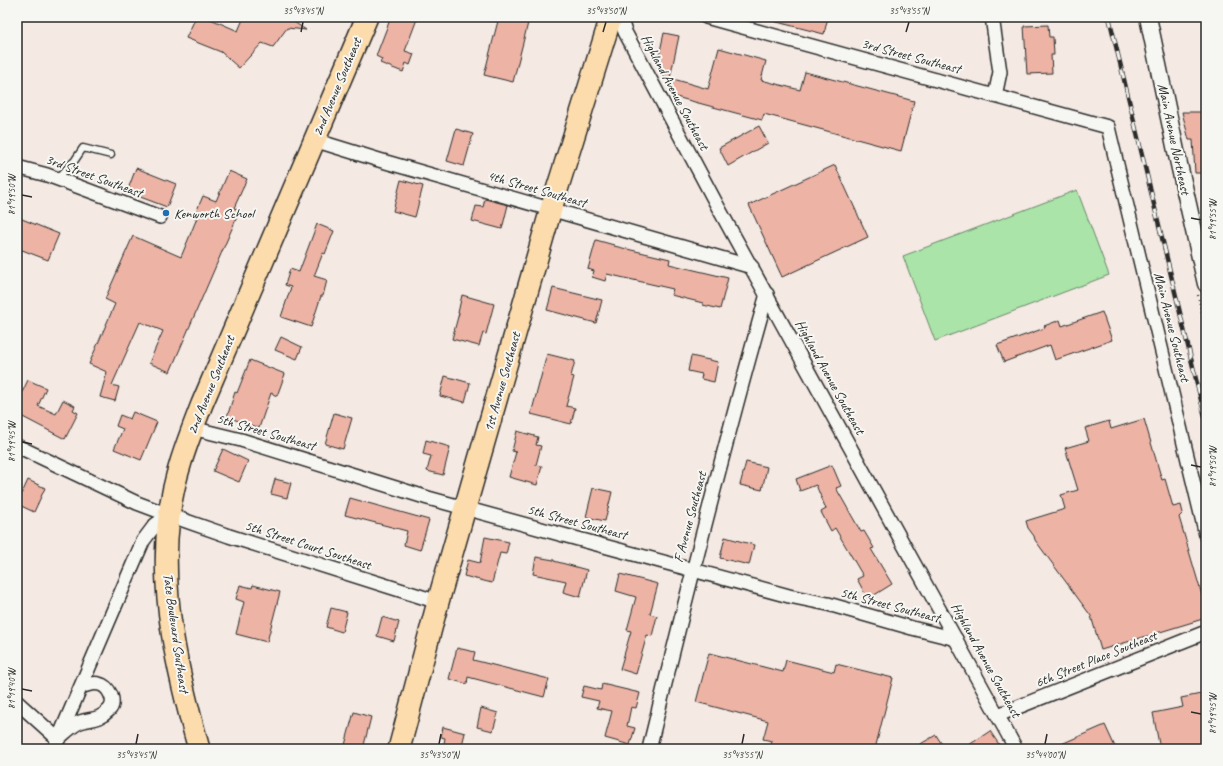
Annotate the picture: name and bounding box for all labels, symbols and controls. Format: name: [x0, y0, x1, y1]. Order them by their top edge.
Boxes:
text: 35°43'45"N: [283, 4, 325, 17]
text: 35°43'50"N: [586, 4, 628, 17]
text: 35°43'55"N: [889, 4, 931, 17]
street label: Highland Avenue Southeast: [637, 31, 713, 154]
street label: 2nd Avenue Southeast: [309, 34, 366, 139]
street label: 3rd Street Southeast: [860, 35, 965, 78]
street label: Main Avenue Northeast: [1154, 82, 1194, 197]
street label: 3rd Street Southeast: [43, 151, 147, 202]
street label: 4th Street Southeast: [486, 167, 591, 212]
text: 81°19'50"W: [5, 173, 18, 215]
text: 81°19'55"W: [1206, 198, 1219, 240]
place label: Kenworth School: [174, 205, 256, 222]
marker: Kenworth School: [161, 208, 171, 218]
street label: Main Avenue Southeast: [1150, 271, 1194, 385]
street label: Highland Avenue Southeast: [791, 317, 869, 438]
street label: 1st Avenue Southeast: [480, 329, 525, 434]
street label: 2nd Avenue Southeast: [183, 332, 239, 437]
street label: 5th Street Southeast: [215, 410, 320, 455]
text: 81°19'45"W: [5, 420, 18, 462]
text: 81°19'50"W: [1206, 445, 1219, 487]
street label: F Avenue Southeast: [670, 468, 711, 564]
street label: 5th Street Southeast: [526, 501, 631, 544]
street label: 5th Street Court Southeast: [243, 517, 374, 574]
street label: Tate Boulevard Southeast: [159, 572, 193, 696]
street label: 5th Street Southeast: [839, 584, 944, 627]
street label: Highland Avenue Southeast: [947, 600, 1025, 721]
street label: 6th Street Place Southeast: [1033, 626, 1160, 691]
text: 81°19'40"W: [5, 667, 18, 709]
text: 81°19'45"W: [1206, 692, 1219, 734]
text: 35°43'45"N: [116, 748, 158, 761]
text: 35°43'50"N: [419, 748, 461, 761]
text: 35°43'55"N: [722, 748, 764, 761]
text: 35°44'00"N: [1025, 748, 1067, 761]

